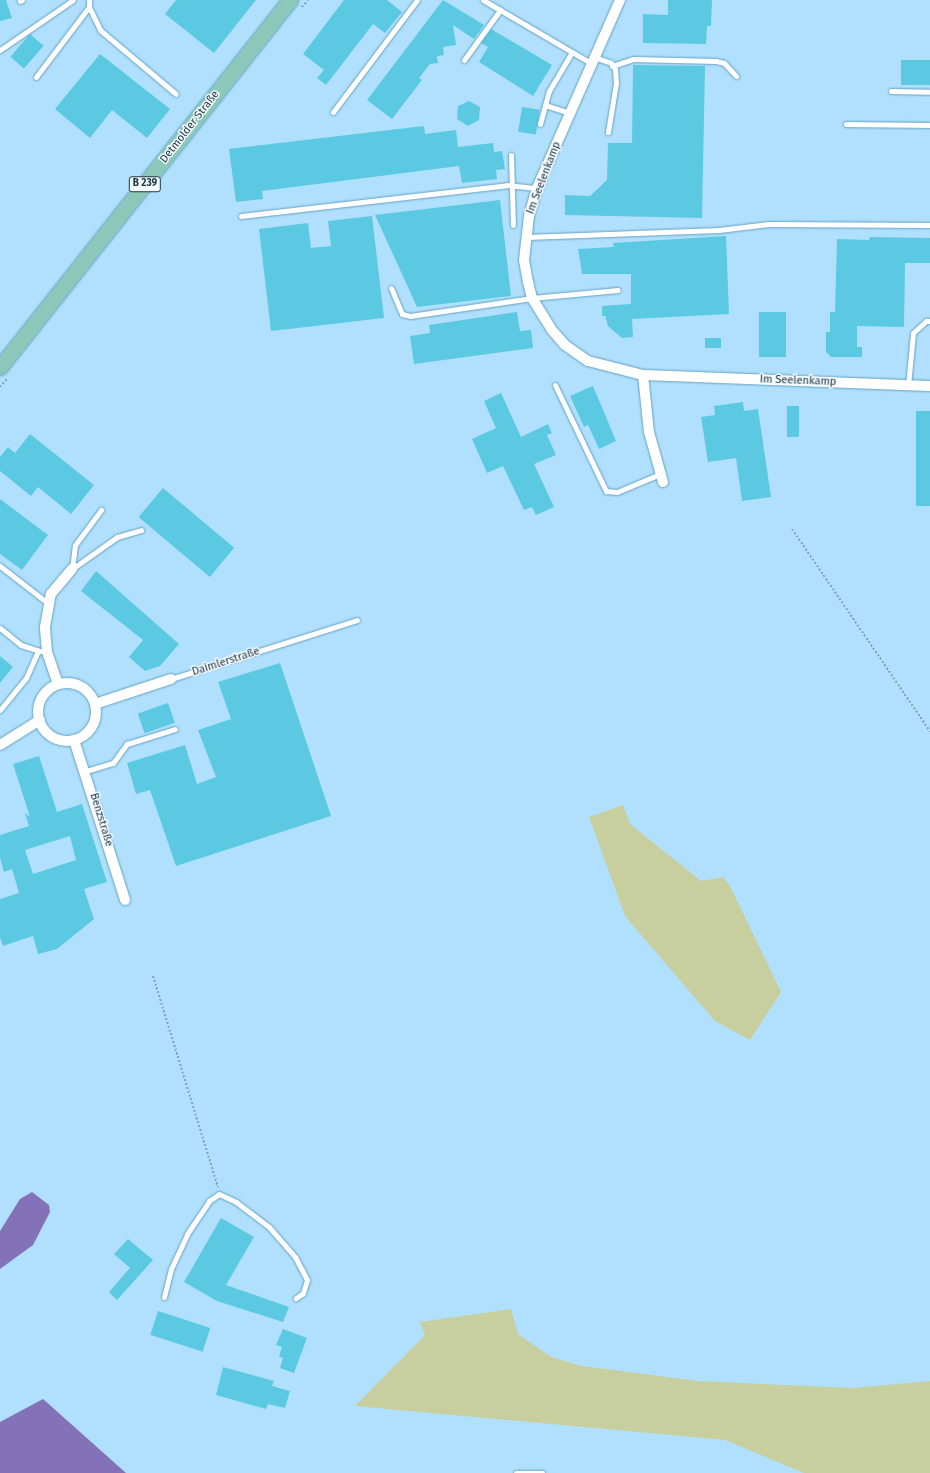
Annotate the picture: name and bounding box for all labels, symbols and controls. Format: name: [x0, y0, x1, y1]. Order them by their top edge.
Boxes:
street label: Detmolder Straße: [158, 88, 222, 166]
street label: Im Seelenkamp: [524, 140, 564, 216]
road number: B 239: [128, 176, 162, 192]
street label: Im Seelenkamp: [759, 373, 837, 389]
street label: Daimlerstraße: [191, 645, 261, 679]
street label: Benzstraße: [87, 792, 115, 848]

